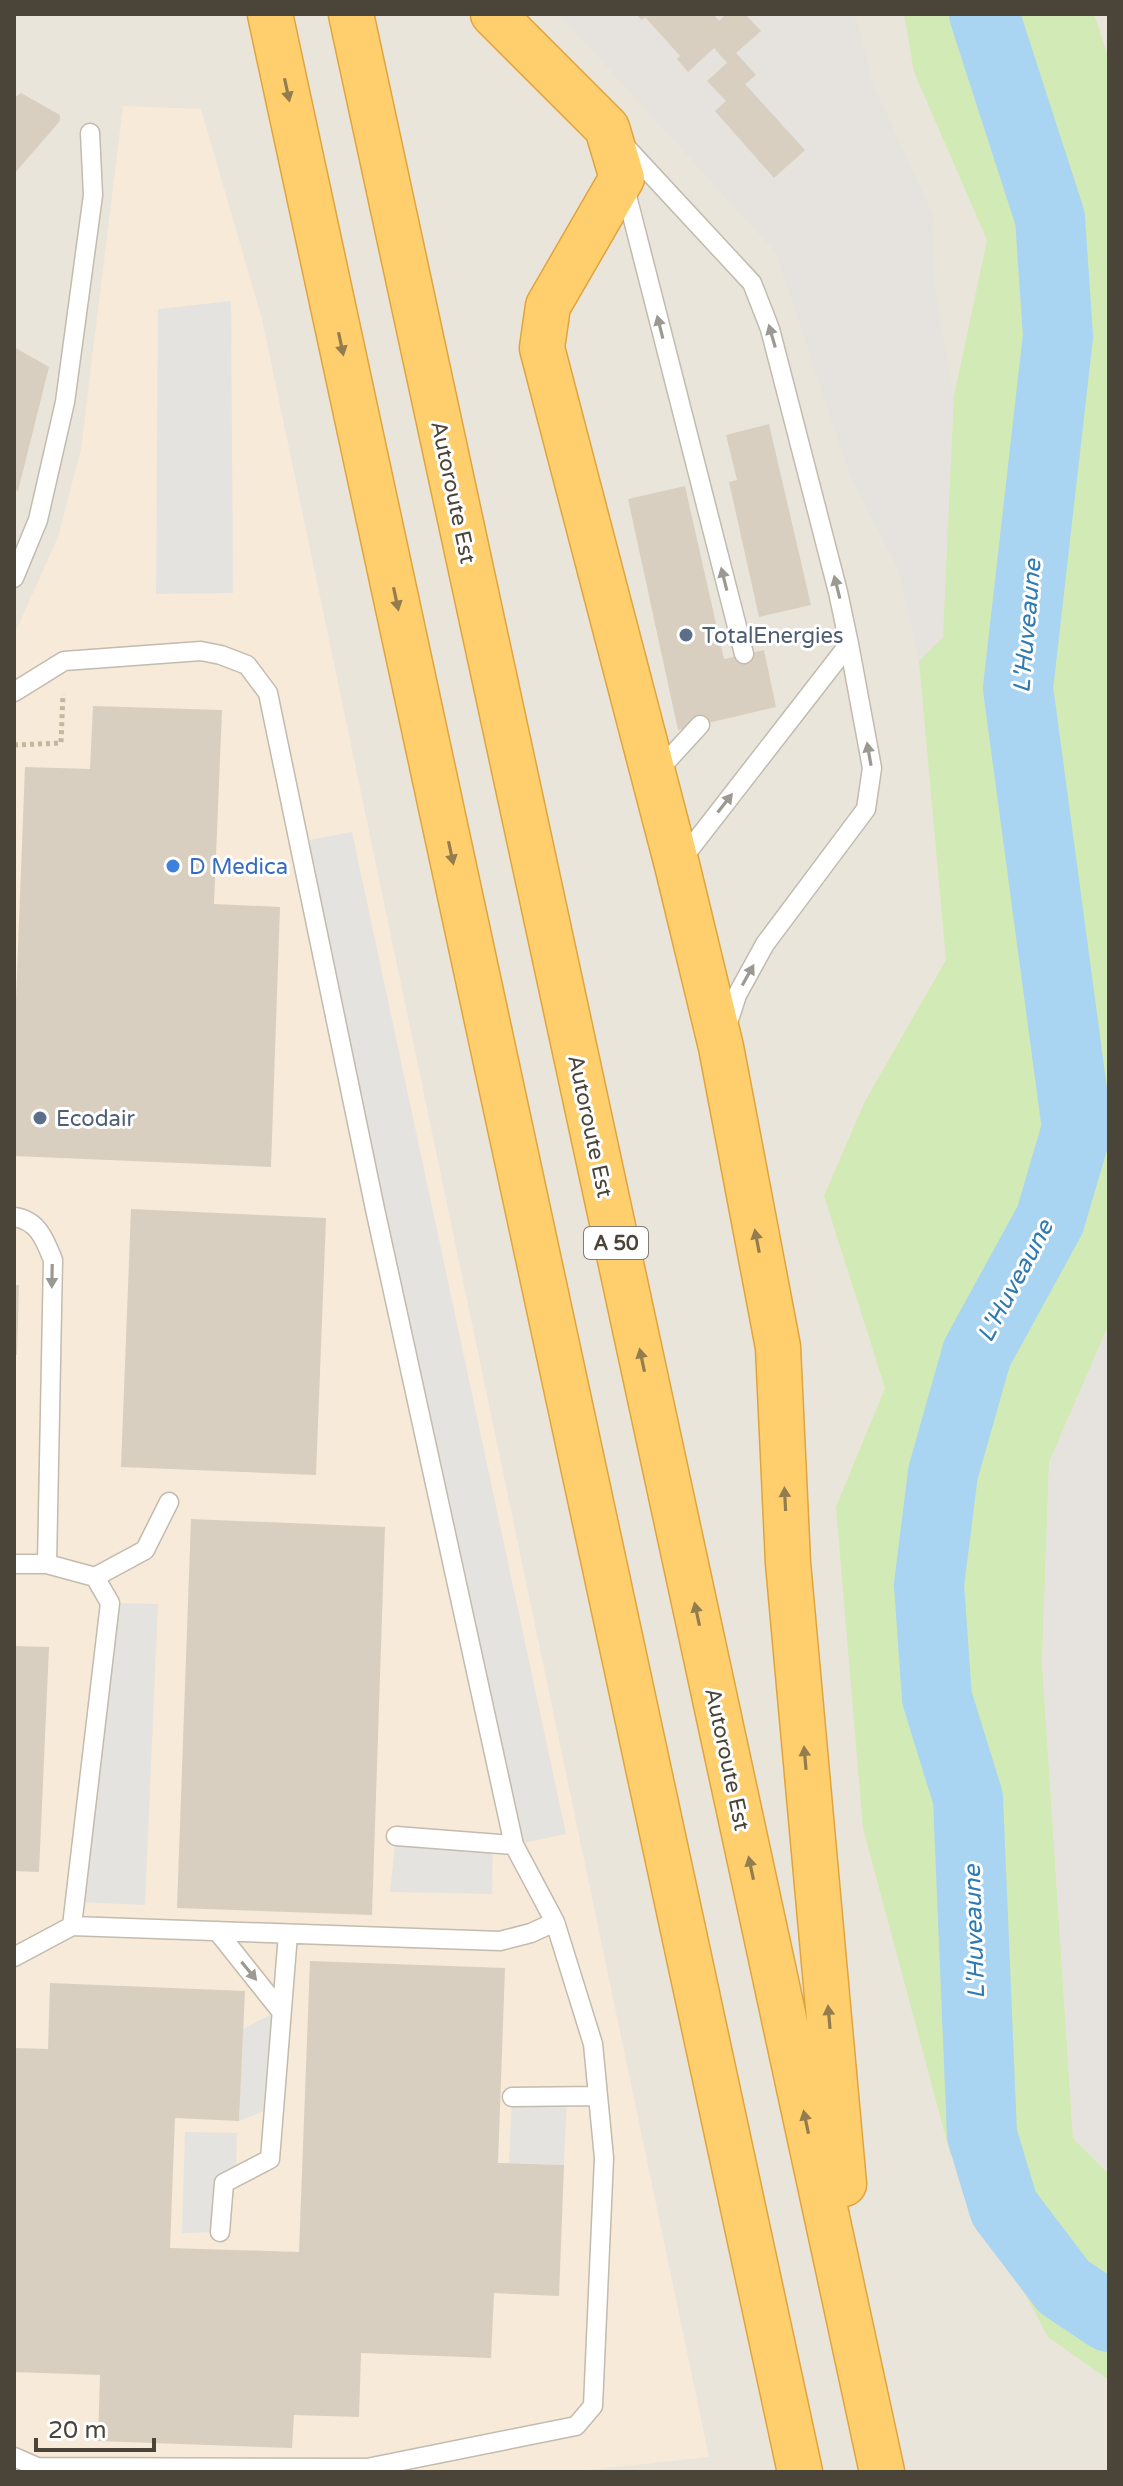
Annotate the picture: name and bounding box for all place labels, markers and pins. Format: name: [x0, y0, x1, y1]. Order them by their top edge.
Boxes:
place label: TotalEnergies: [702, 623, 844, 649]
marker: TotalEnergies: [677, 626, 695, 644]
place label: D Medica: [189, 854, 288, 880]
marker: D Medica: [164, 857, 182, 875]
place label: Ecodair: [56, 1106, 135, 1132]
marker: Ecodair: [31, 1109, 49, 1127]

